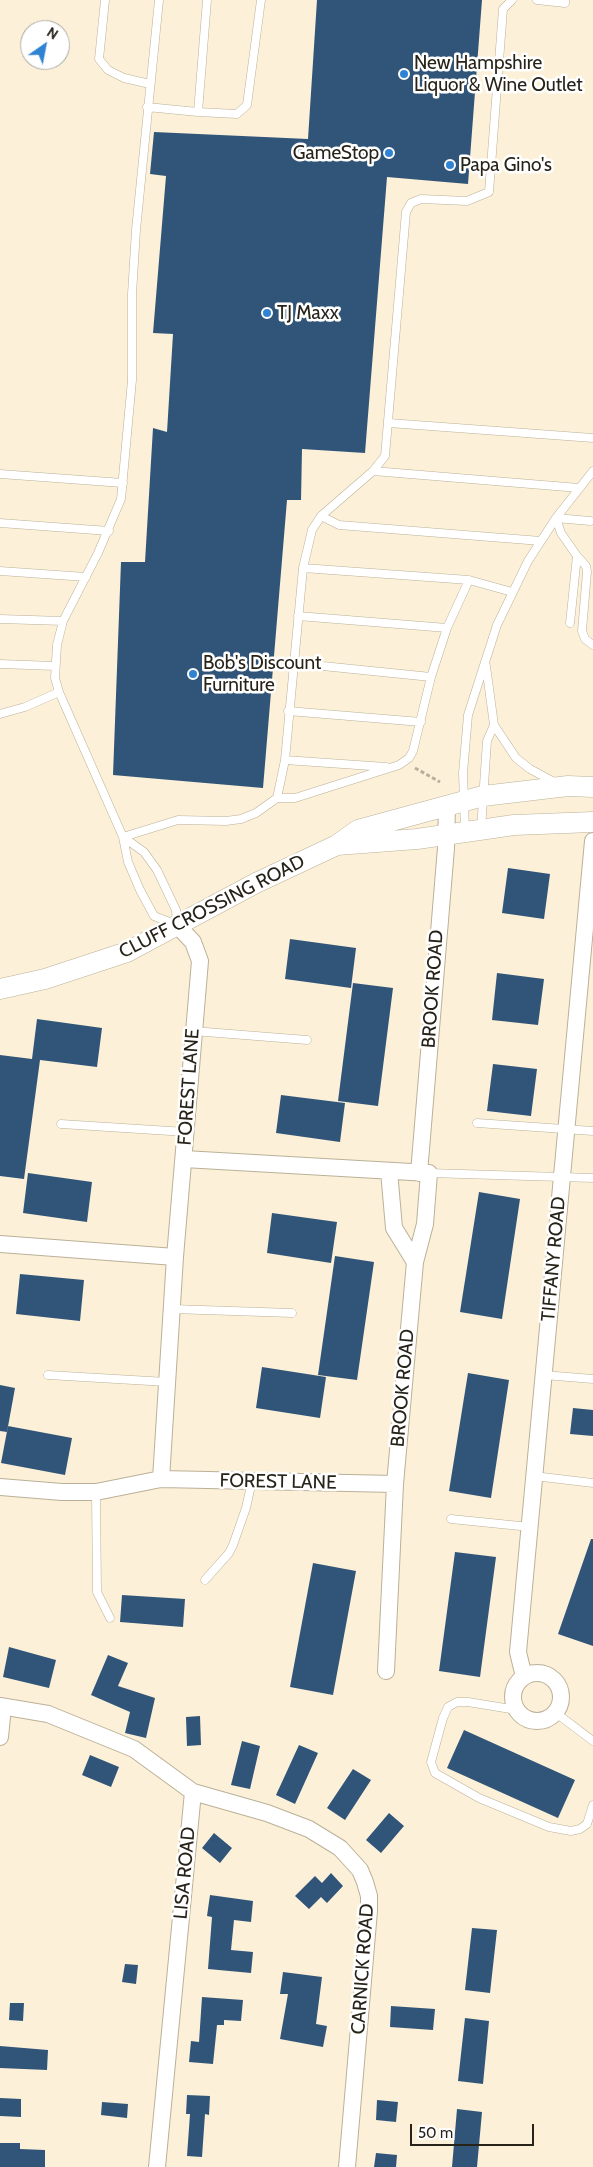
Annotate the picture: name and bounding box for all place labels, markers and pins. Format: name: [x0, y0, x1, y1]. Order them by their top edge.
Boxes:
place label: New Hampshire Liquor & Wine Outlet: [414, 52, 583, 96]
marker: New Hampshire Liquor & Wine Outlet: [398, 68, 410, 80]
place label: GameStop: [293, 142, 379, 164]
marker: GameStop: [383, 147, 395, 159]
place label: Papa Gino's: [460, 154, 552, 176]
marker: Papa Gino's: [444, 159, 456, 171]
place label: TJ Maxx: [277, 302, 339, 324]
marker: TJ Maxx: [261, 307, 273, 319]
place label: Bob's Discount Furniture: [203, 652, 321, 696]
marker: Bob's Discount Furniture: [187, 668, 199, 680]

